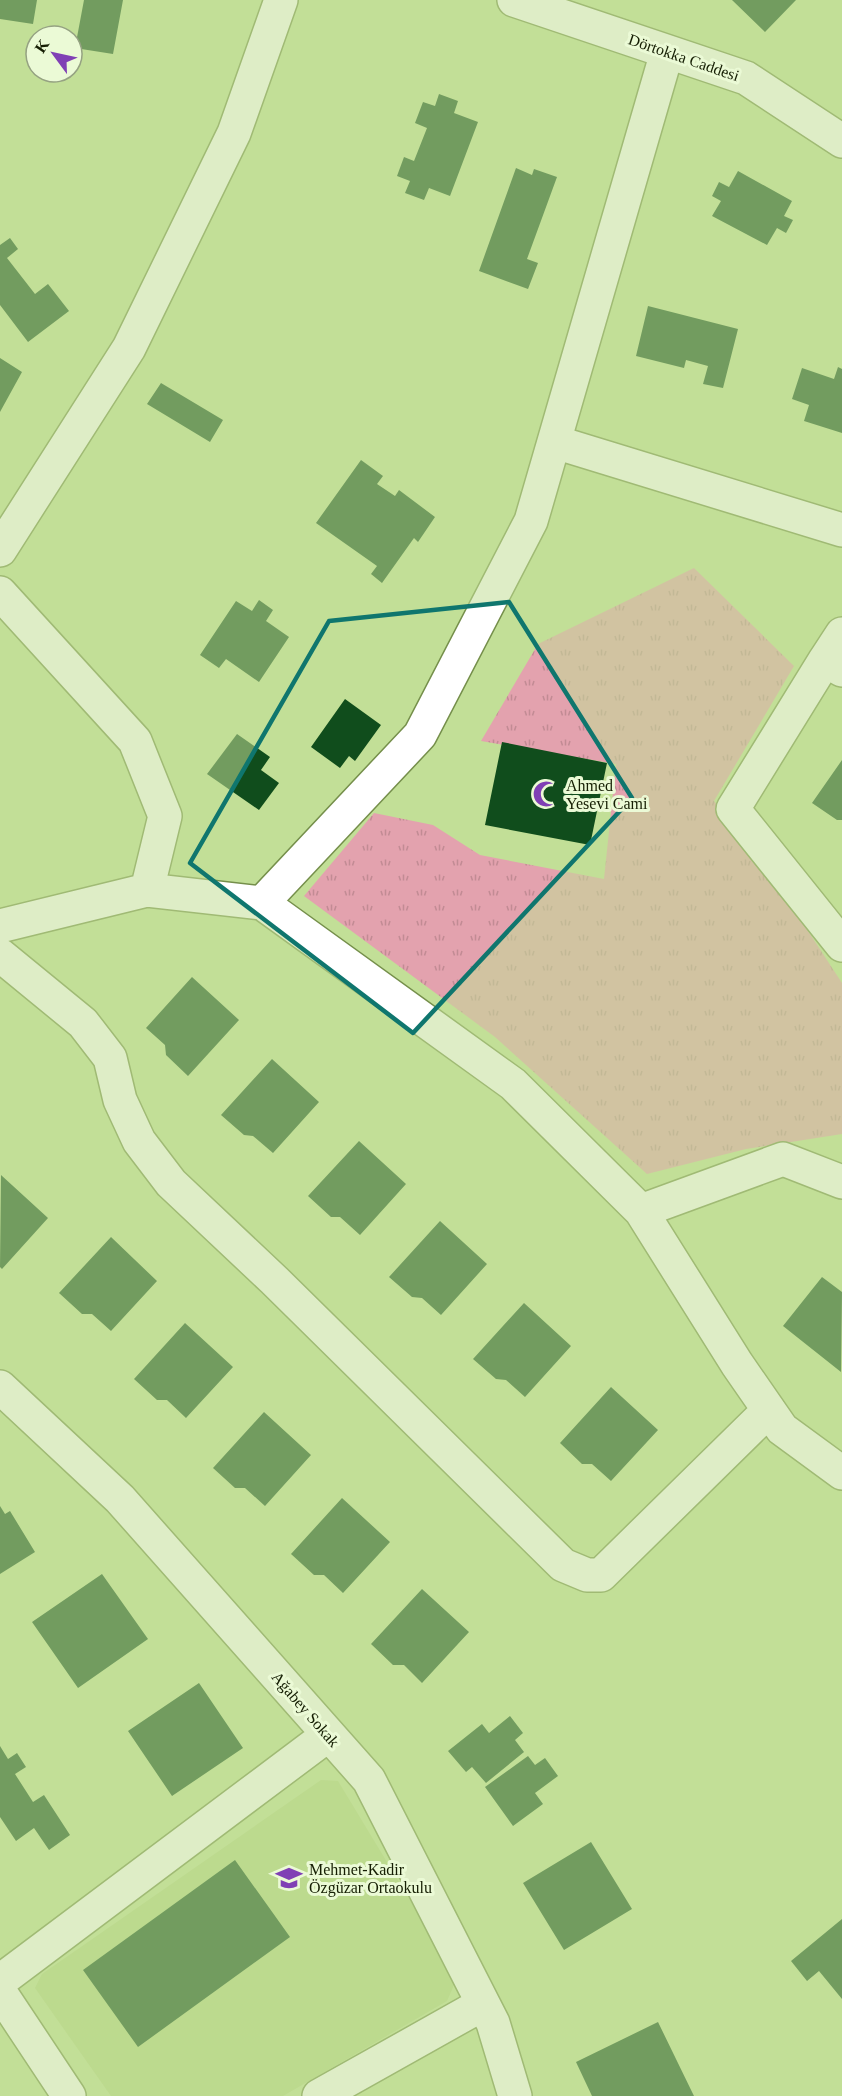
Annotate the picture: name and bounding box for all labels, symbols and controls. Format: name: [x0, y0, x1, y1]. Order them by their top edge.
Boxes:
north arrow: [24, 24, 84, 84]
street label: Dörtokka Caddesi: [626, 31, 742, 85]
text: K: [31, 36, 53, 56]
place label: Ahmed Yesevi Cami: [566, 777, 648, 812]
mosque icon: Ahmed Yesevi Cami: [531, 779, 561, 809]
street label: Ağabey Sokak: [268, 1668, 343, 1751]
place label: Mehmet-Kadir Özgüzar Ortaokulu: [309, 1861, 432, 1897]
school or university icon: Mehmet-Kadir Özgüzar Ortaokulu: [274, 1863, 304, 1893]

